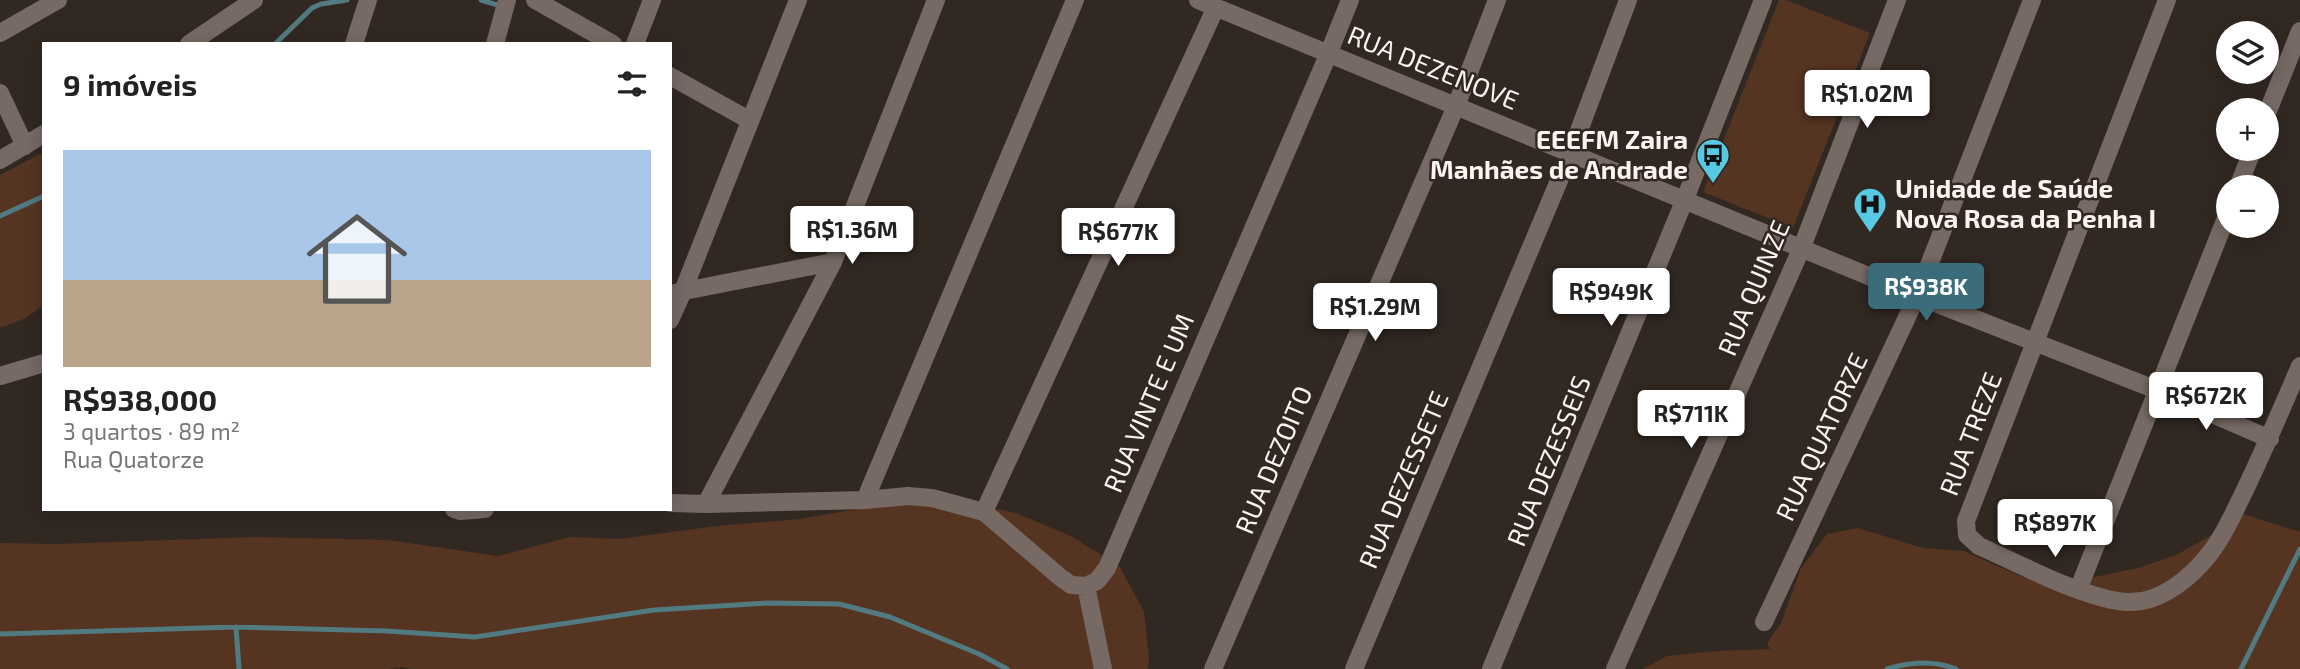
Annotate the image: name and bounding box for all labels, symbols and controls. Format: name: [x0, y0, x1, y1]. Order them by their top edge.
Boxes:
street label: RUA DEZENOVE: [1344, 18, 1524, 115]
map controls: [2216, 21, 2279, 238]
button: layers: [2216, 21, 2279, 84]
icon: filters: [613, 65, 651, 103]
text: 9 imóveis: [63, 66, 197, 102]
pin: R$1.02M: [1802, 71, 1932, 130]
text: R$1.02M: [1821, 79, 1913, 107]
button: +: [2216, 98, 2279, 161]
place label: EEEFM Zaira Manhães de Andrade: [1430, 123, 1688, 184]
bus stop icon: EEEFM Zaira Manhães de Andrade: [1694, 136, 1732, 185]
place label: Unidade de Saúde Nova Rosa da Penha I: [1895, 172, 2156, 233]
button: −: [2216, 175, 2279, 238]
hospital icon: Unidade de Saúde Nova Rosa da Penha I: [1851, 185, 1889, 234]
icon: home: [294, 196, 420, 322]
pin: R$1.36M: [787, 206, 917, 266]
pin: R$677K: [1061, 208, 1175, 268]
text: R$1.36M: [806, 215, 898, 243]
street label: RUA QUINZE: [1710, 215, 1795, 360]
text: R$677K: [1078, 217, 1158, 245]
pin: R$938K: [1869, 264, 1983, 323]
pin: R$949K: [1554, 268, 1668, 328]
text: R$938K: [1884, 272, 1968, 300]
text: R$949K: [1569, 277, 1653, 305]
pin: R$1.29M: [1310, 284, 1440, 343]
text: R$1.29M: [1329, 292, 1421, 320]
street label: RUA VINTE E UM: [1096, 308, 1199, 496]
street label: RUA QUATORZE: [1768, 348, 1873, 525]
street label: RUA TREZE: [1932, 368, 2007, 499]
street label: RUA DEZESSEIS: [1499, 371, 1596, 550]
pin: R$672K: [2149, 372, 2263, 432]
text: R$938,000: [63, 381, 217, 417]
street label: RUA DEZOITO: [1228, 381, 1318, 538]
text: R$672K: [2165, 381, 2247, 409]
street label: RUA DEZESSETE: [1351, 386, 1454, 573]
pin: R$711K: [1634, 391, 1748, 450]
text: R$711K: [1654, 399, 1728, 427]
text: 3 quartos · 89 m²: [63, 417, 240, 445]
text: Rua Quatorze: [63, 445, 204, 473]
pin: R$897K: [1998, 500, 2112, 559]
text: R$897K: [2014, 508, 2096, 536]

